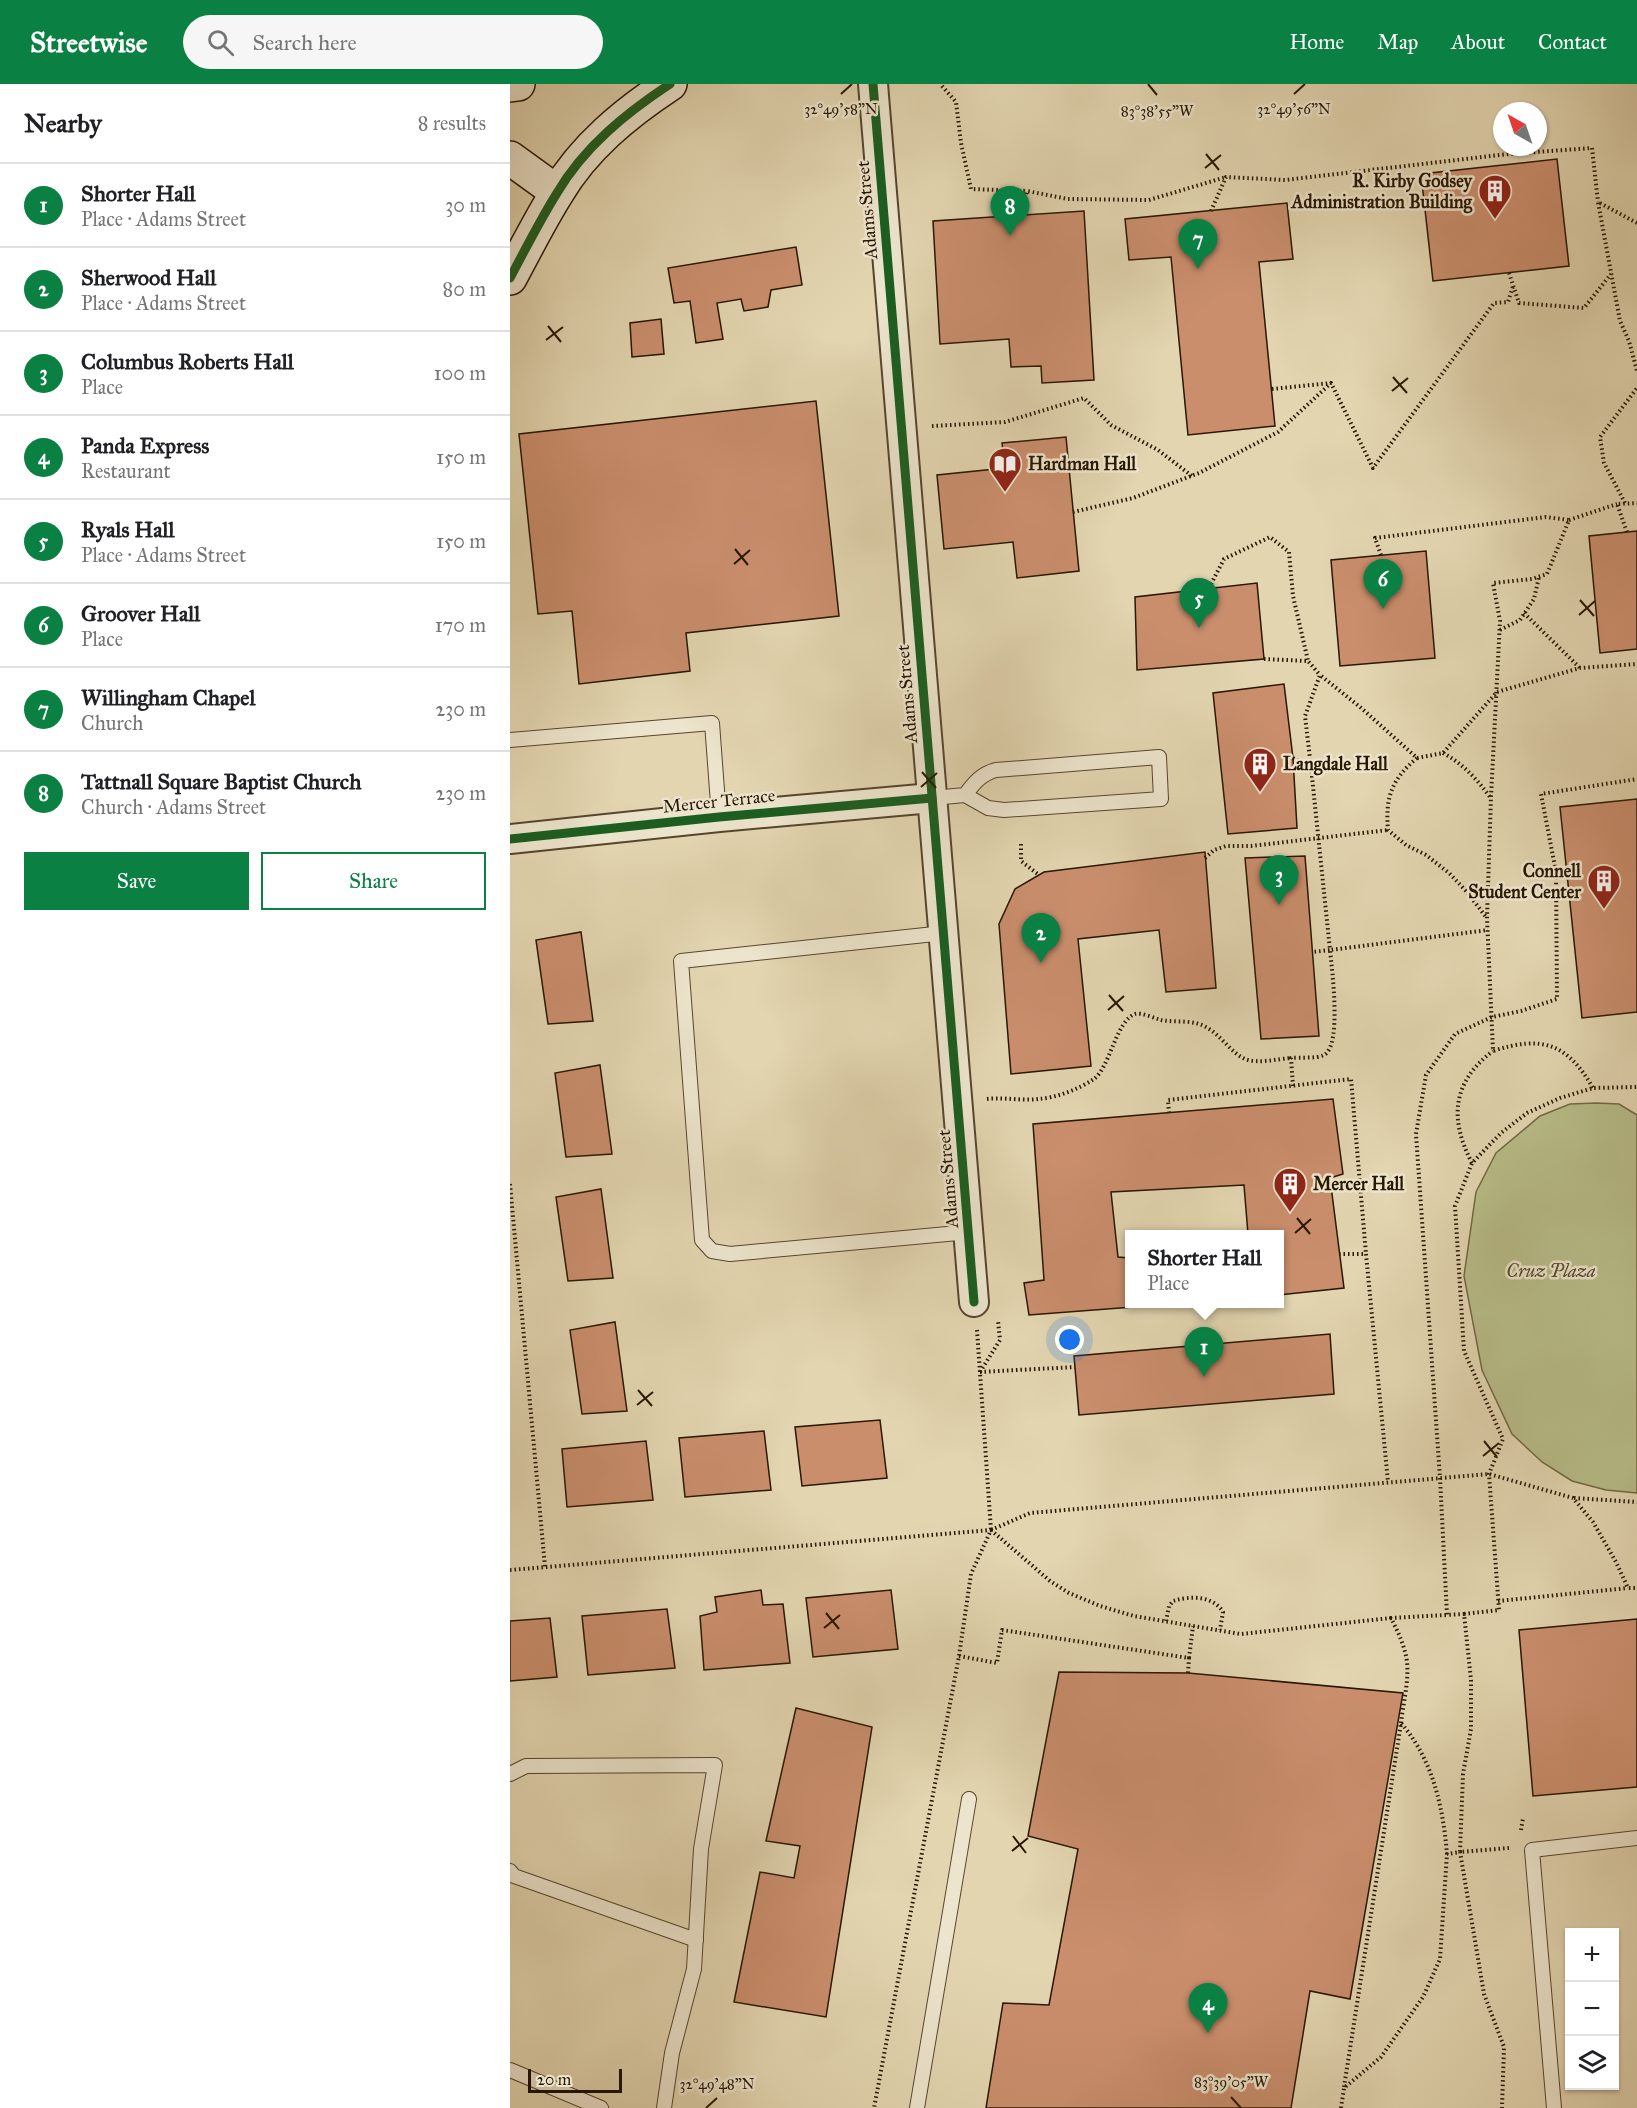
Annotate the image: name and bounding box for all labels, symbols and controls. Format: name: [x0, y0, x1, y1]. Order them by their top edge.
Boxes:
search box: [183, 15, 603, 69]
text: Streetwise: [30, 25, 147, 60]
icon: search: [204, 26, 237, 59]
text: Search here: [252, 29, 357, 56]
text: Home: [1289, 29, 1344, 55]
text: Map: [1377, 29, 1418, 55]
text: About: [1451, 29, 1505, 55]
text: Contact: [1538, 29, 1607, 55]
text: 32°49'58"N: [804, 100, 878, 118]
text: 32°49'56"N: [1257, 100, 1331, 118]
text: 83°38'55"W: [1121, 102, 1194, 120]
north arrow: [1493, 102, 1547, 156]
text: Nearby: [24, 107, 102, 139]
text: 8 results: [418, 111, 486, 135]
street label: Adams Street: [852, 159, 882, 261]
place label: R. Kirby Godsey Administration Building: [1290, 170, 1474, 214]
building icon: R. Kirby Godsey Administration Building: [1477, 173, 1513, 220]
text: Shorter Hall: [81, 180, 195, 207]
pin: 8: [990, 186, 1030, 236]
text: 1: [40, 193, 47, 217]
text: 30 m: [445, 193, 486, 217]
text: Place · Adams Street: [81, 207, 246, 231]
pin: 7: [1178, 220, 1218, 269]
text: Sherwood Hall: [81, 264, 216, 291]
text: 2: [39, 277, 48, 301]
text: 80 m: [443, 277, 486, 301]
text: Place · Adams Street: [81, 291, 246, 315]
text: Columbus Roberts Hall: [81, 348, 294, 375]
text: 3: [40, 361, 48, 385]
text: 100 m: [434, 361, 486, 385]
text: Place: [81, 375, 123, 399]
text: Panda Express: [81, 432, 209, 459]
text: 4: [38, 445, 49, 469]
text: 150 m: [436, 445, 486, 469]
library icon: Hardman Hall: [987, 446, 1023, 493]
place label: Hardman Hall: [1028, 453, 1137, 475]
text: Restaurant: [81, 459, 171, 483]
text: Ryals Hall: [81, 516, 174, 543]
text: 5: [39, 529, 48, 553]
text: 150 m: [436, 529, 486, 553]
text: Place · Adams Street: [81, 543, 246, 567]
pin: 6: [1364, 560, 1402, 609]
pin: 5: [1180, 578, 1218, 628]
text: Groover Hall: [81, 600, 200, 627]
text: 6: [38, 613, 49, 637]
text: 170 m: [435, 613, 486, 637]
text: Place: [81, 627, 123, 651]
street label: Adams Street: [892, 643, 922, 745]
text: Willingham Chapel: [81, 684, 255, 711]
text: 7: [38, 697, 49, 721]
text: 230 m: [435, 697, 486, 721]
text: Church: [81, 711, 143, 735]
building icon: Langdale Hall: [1242, 746, 1278, 793]
place label: Langdale Hall: [1283, 753, 1389, 776]
text: Tattnall Square Baptist Church: [81, 768, 361, 795]
text: 8: [38, 781, 49, 805]
text: 230 m: [435, 781, 486, 805]
street label: Mercer Terrace: [662, 784, 776, 818]
text: Church · Adams Street: [81, 795, 266, 819]
button: Save: [24, 852, 249, 910]
button: Share: [261, 852, 486, 910]
pin: 3: [1260, 856, 1298, 905]
place label: Connell Student Center: [1468, 860, 1582, 903]
building icon: Connell Student Center: [1586, 863, 1622, 910]
pin: 2: [1022, 914, 1060, 963]
street label: Adams Street: [933, 1128, 963, 1230]
building icon: Mercer Hall: [1272, 1166, 1308, 1213]
place label: Mercer Hall: [1313, 1173, 1405, 1195]
popup: [1125, 1230, 1284, 1308]
text: Shorter Hall: [1147, 1244, 1262, 1271]
park label: Cruz Plaza: [1506, 1260, 1596, 1282]
text: Place: [1147, 1271, 1189, 1295]
your location: [1055, 1325, 1084, 1354]
pin: 1: [1184, 1328, 1224, 1377]
map controls: [1565, 1928, 1619, 2090]
button: +: [1565, 1928, 1619, 1982]
button: −: [1565, 1982, 1619, 2036]
pin: 4: [1188, 1984, 1228, 2033]
button: layers: [1565, 2036, 1619, 2090]
scale bar: [528, 2066, 622, 2094]
text: 20 m: [537, 2070, 571, 2089]
text: 83°39'05"W: [1194, 2073, 1269, 2091]
text: 32°49'48"N: [679, 2075, 755, 2093]

